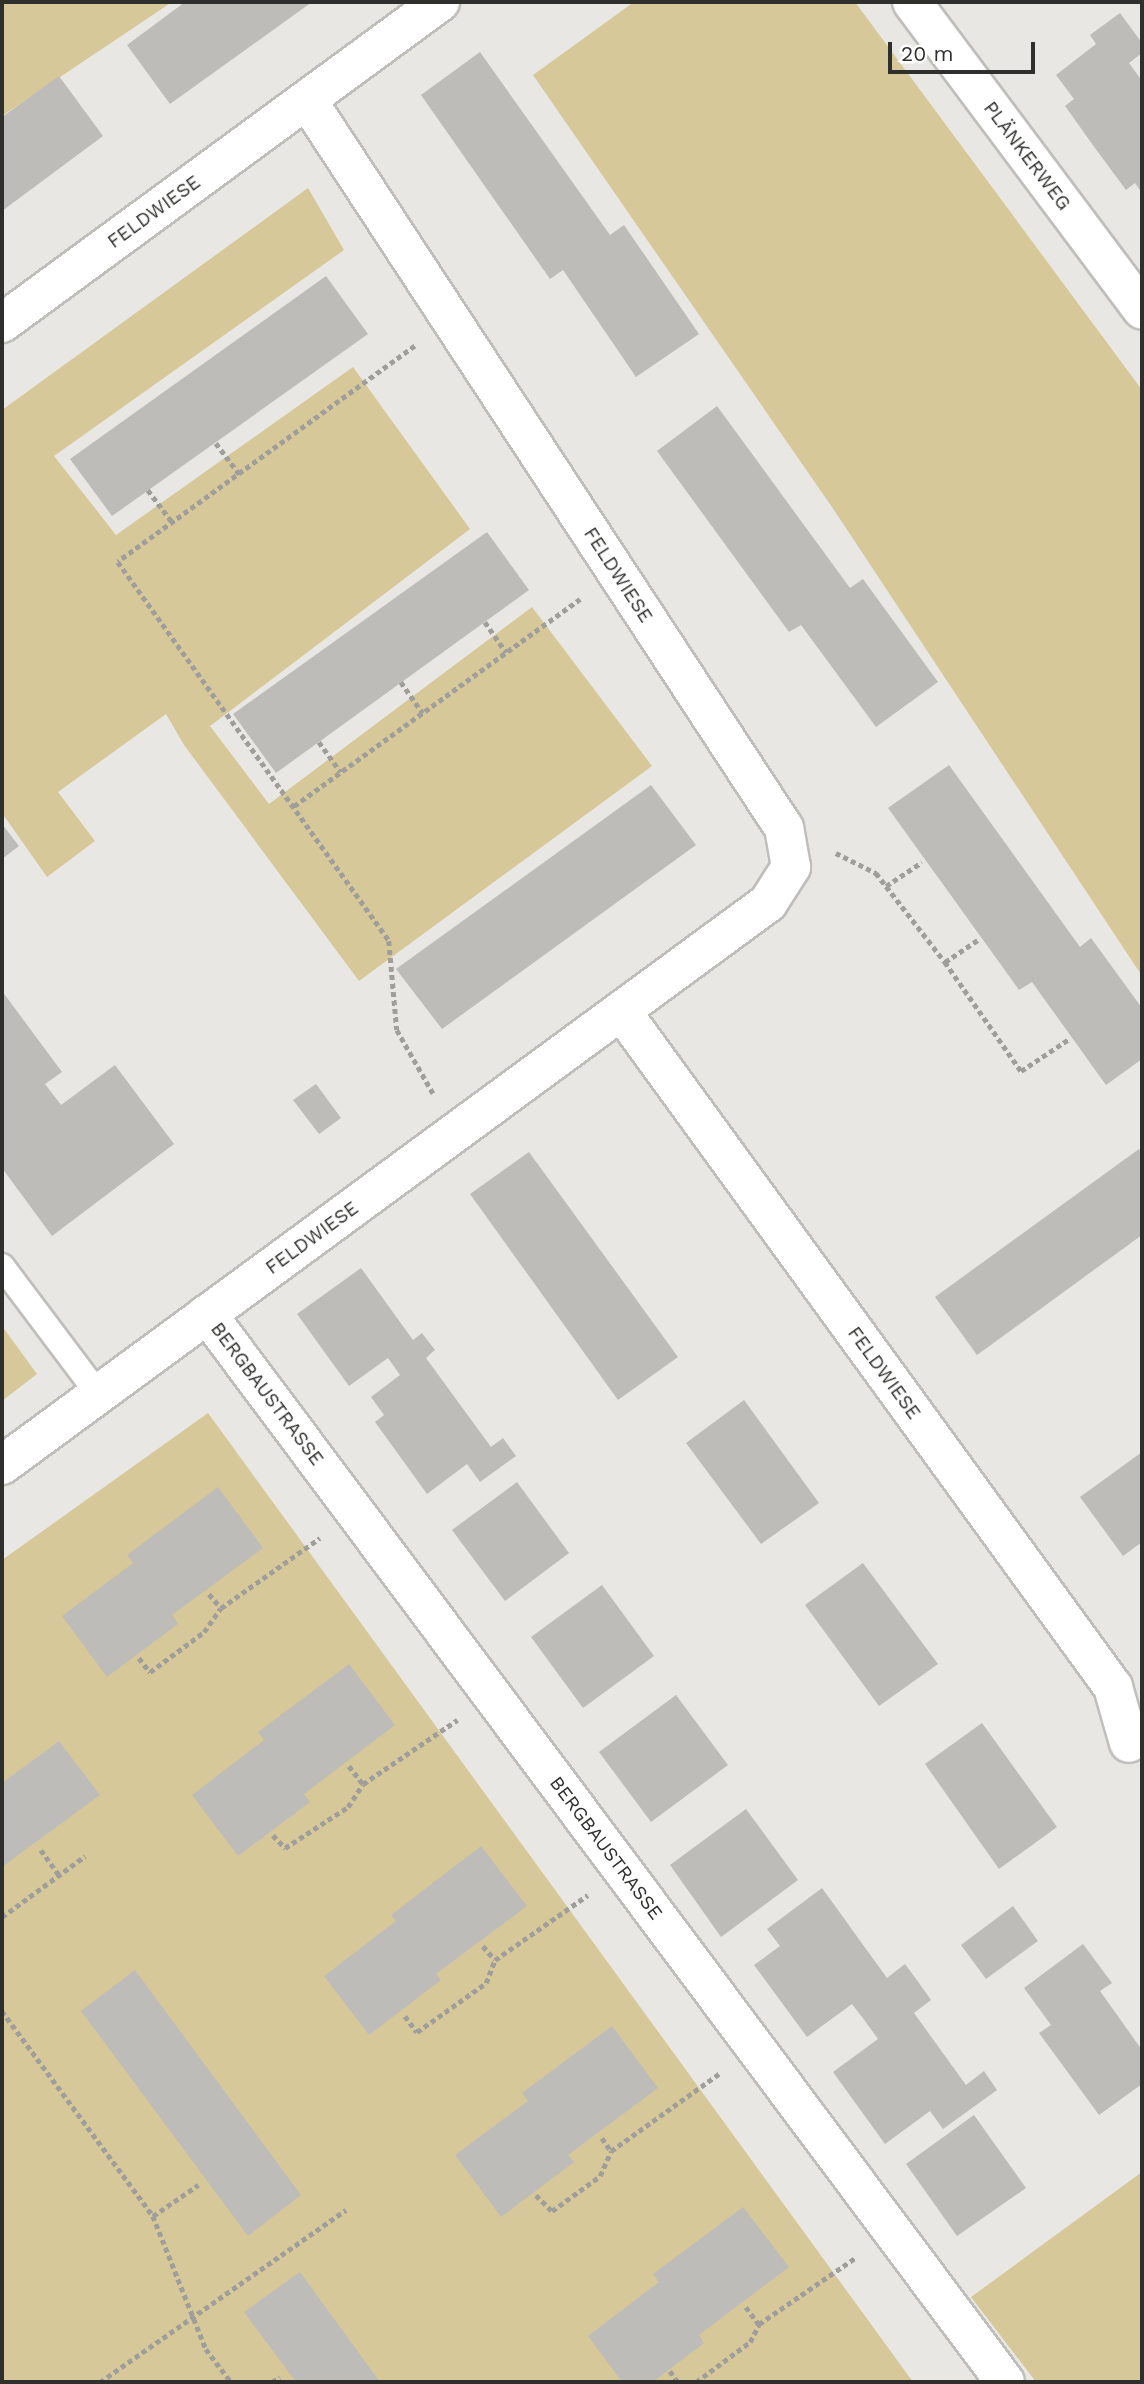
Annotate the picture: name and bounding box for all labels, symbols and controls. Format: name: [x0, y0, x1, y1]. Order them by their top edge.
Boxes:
scale bar: [892, 28, 1039, 72]
text: 20 m: [901, 41, 953, 66]
street label: PLÄNKERWEG: [979, 97, 1075, 215]
street label: FELDWIESE: [103, 171, 205, 253]
street label: FELDWIESE: [579, 523, 657, 627]
street label: FELDWIESE: [261, 1197, 363, 1279]
street label: BERGBAUSTRASSE: [206, 1318, 328, 1470]
street label: FELDWIESE: [843, 1322, 925, 1424]
street label: BERGBAUSTRASSE: [545, 1772, 667, 1924]

